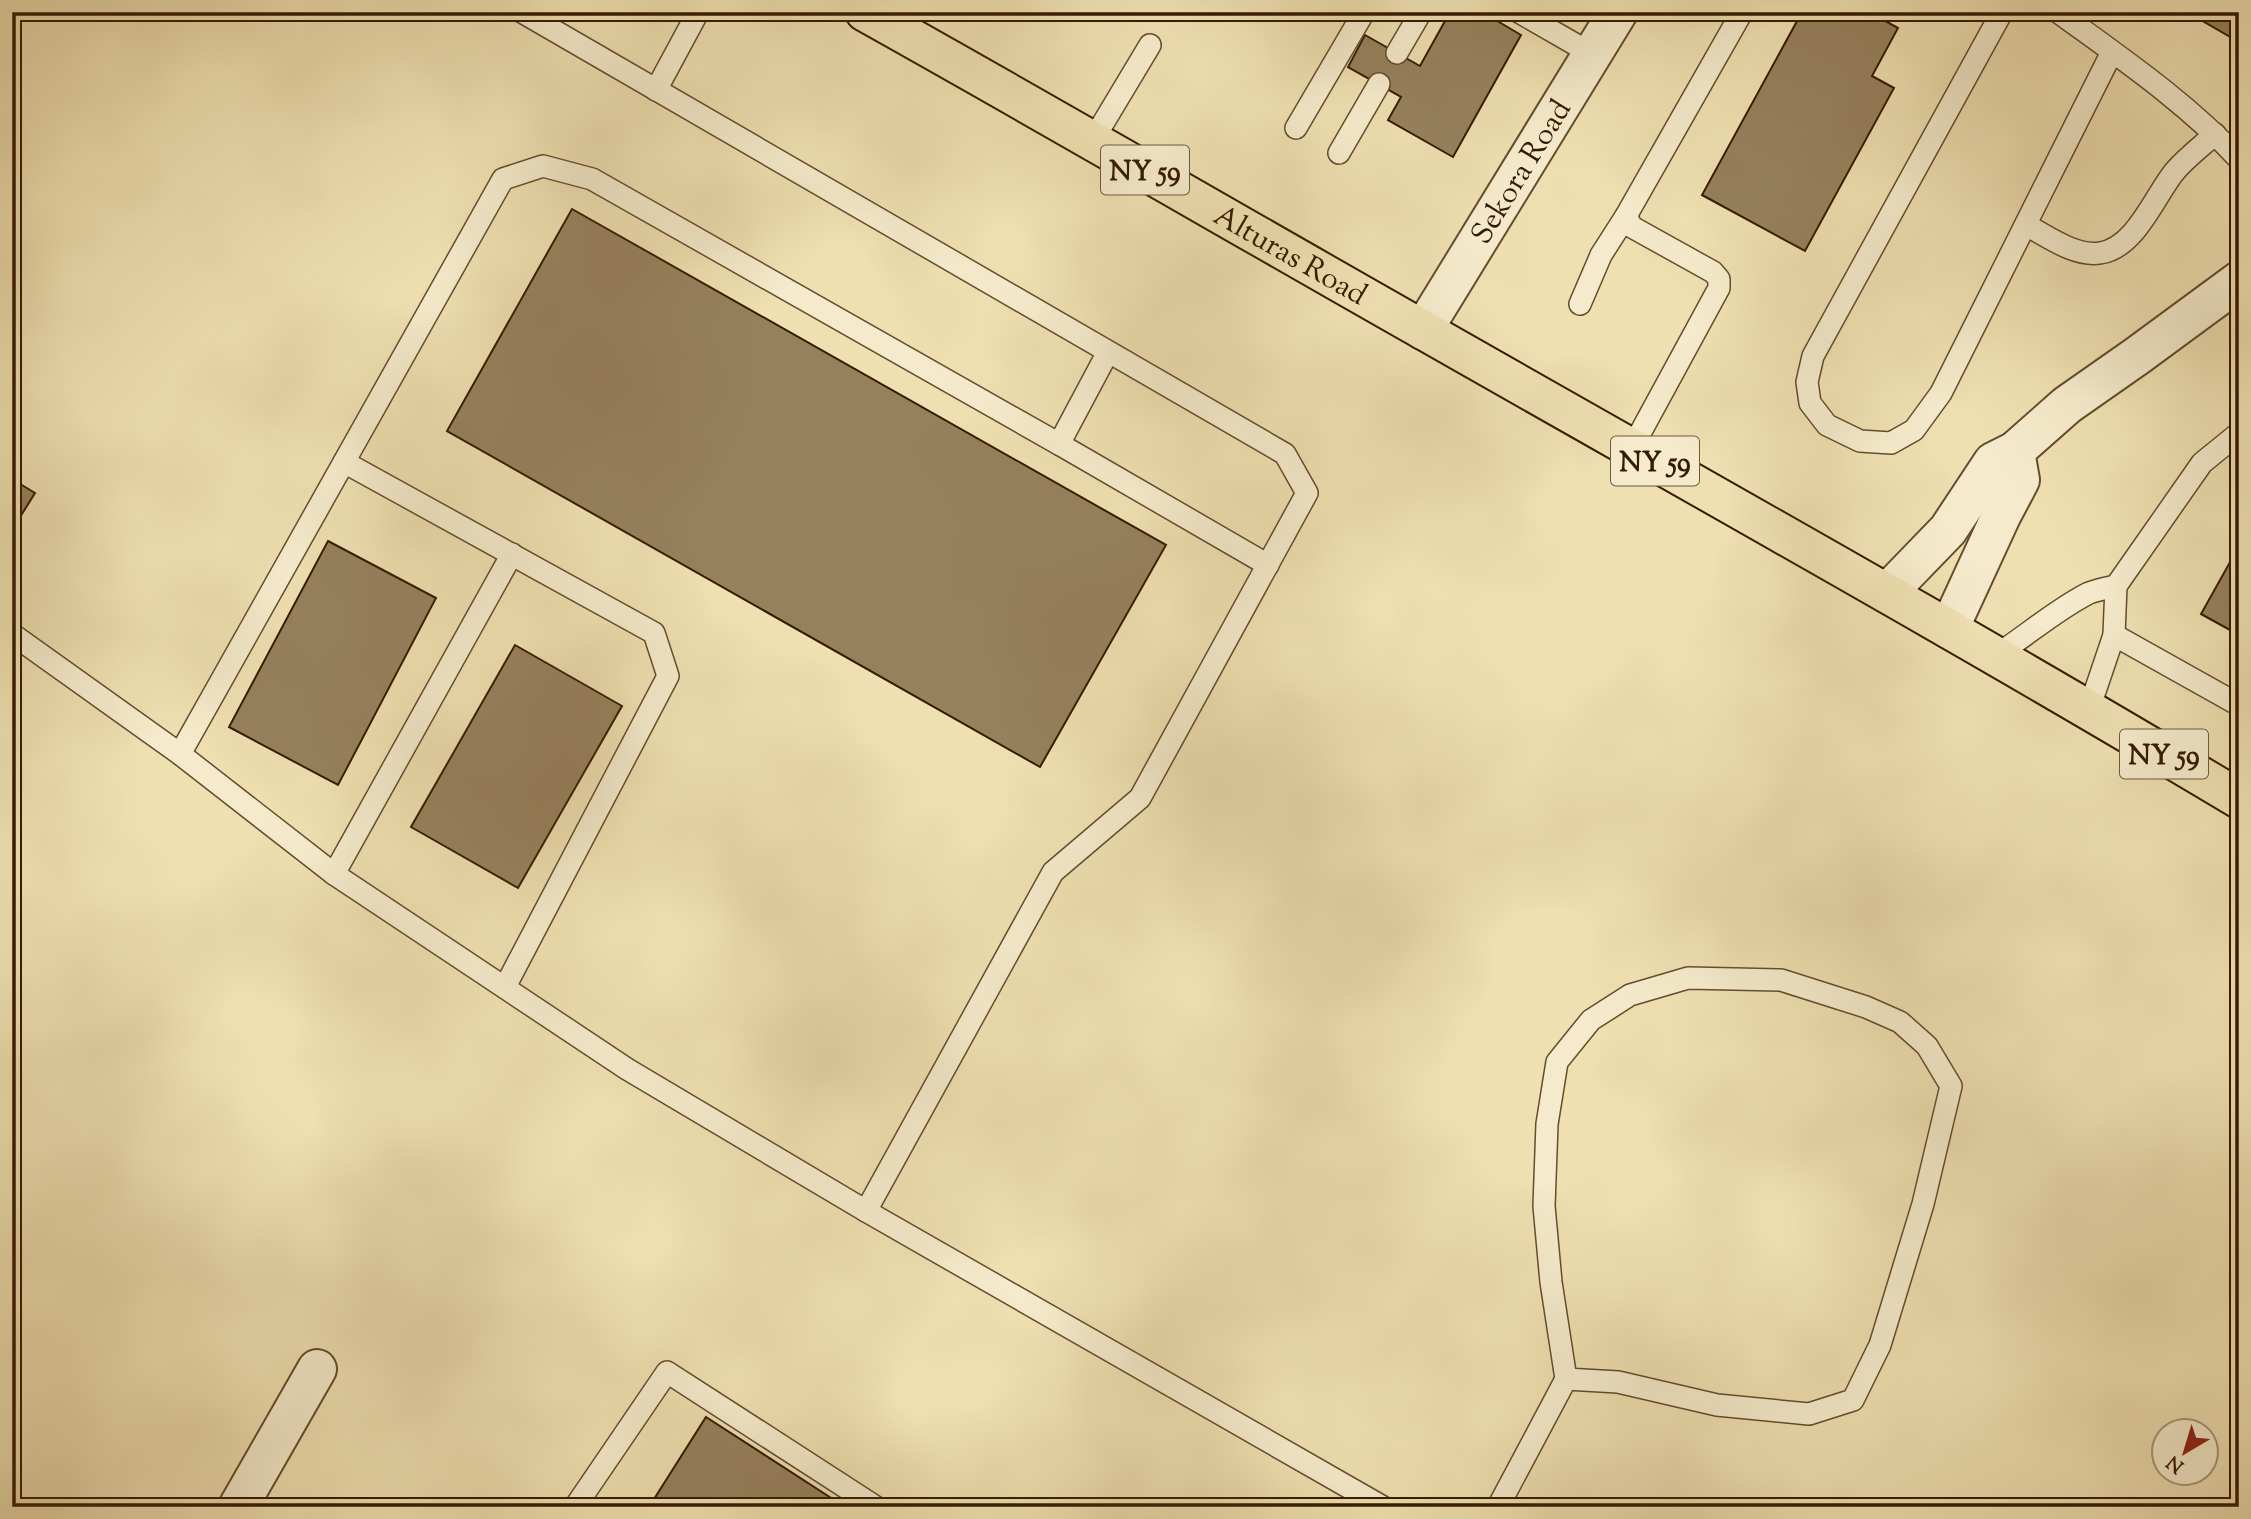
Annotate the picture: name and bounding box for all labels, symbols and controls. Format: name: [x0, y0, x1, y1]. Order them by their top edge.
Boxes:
street label: Sekora Road: [1461, 92, 1583, 253]
road number: NY 59: [1101, 146, 1189, 194]
street label: Alturas Road: [1205, 196, 1374, 318]
road number: NY 59: [1611, 436, 1699, 486]
road number: NY 59: [2120, 730, 2208, 778]
north arrow: [2150, 1418, 2220, 1488]
text: N: [2162, 1448, 2190, 1479]

